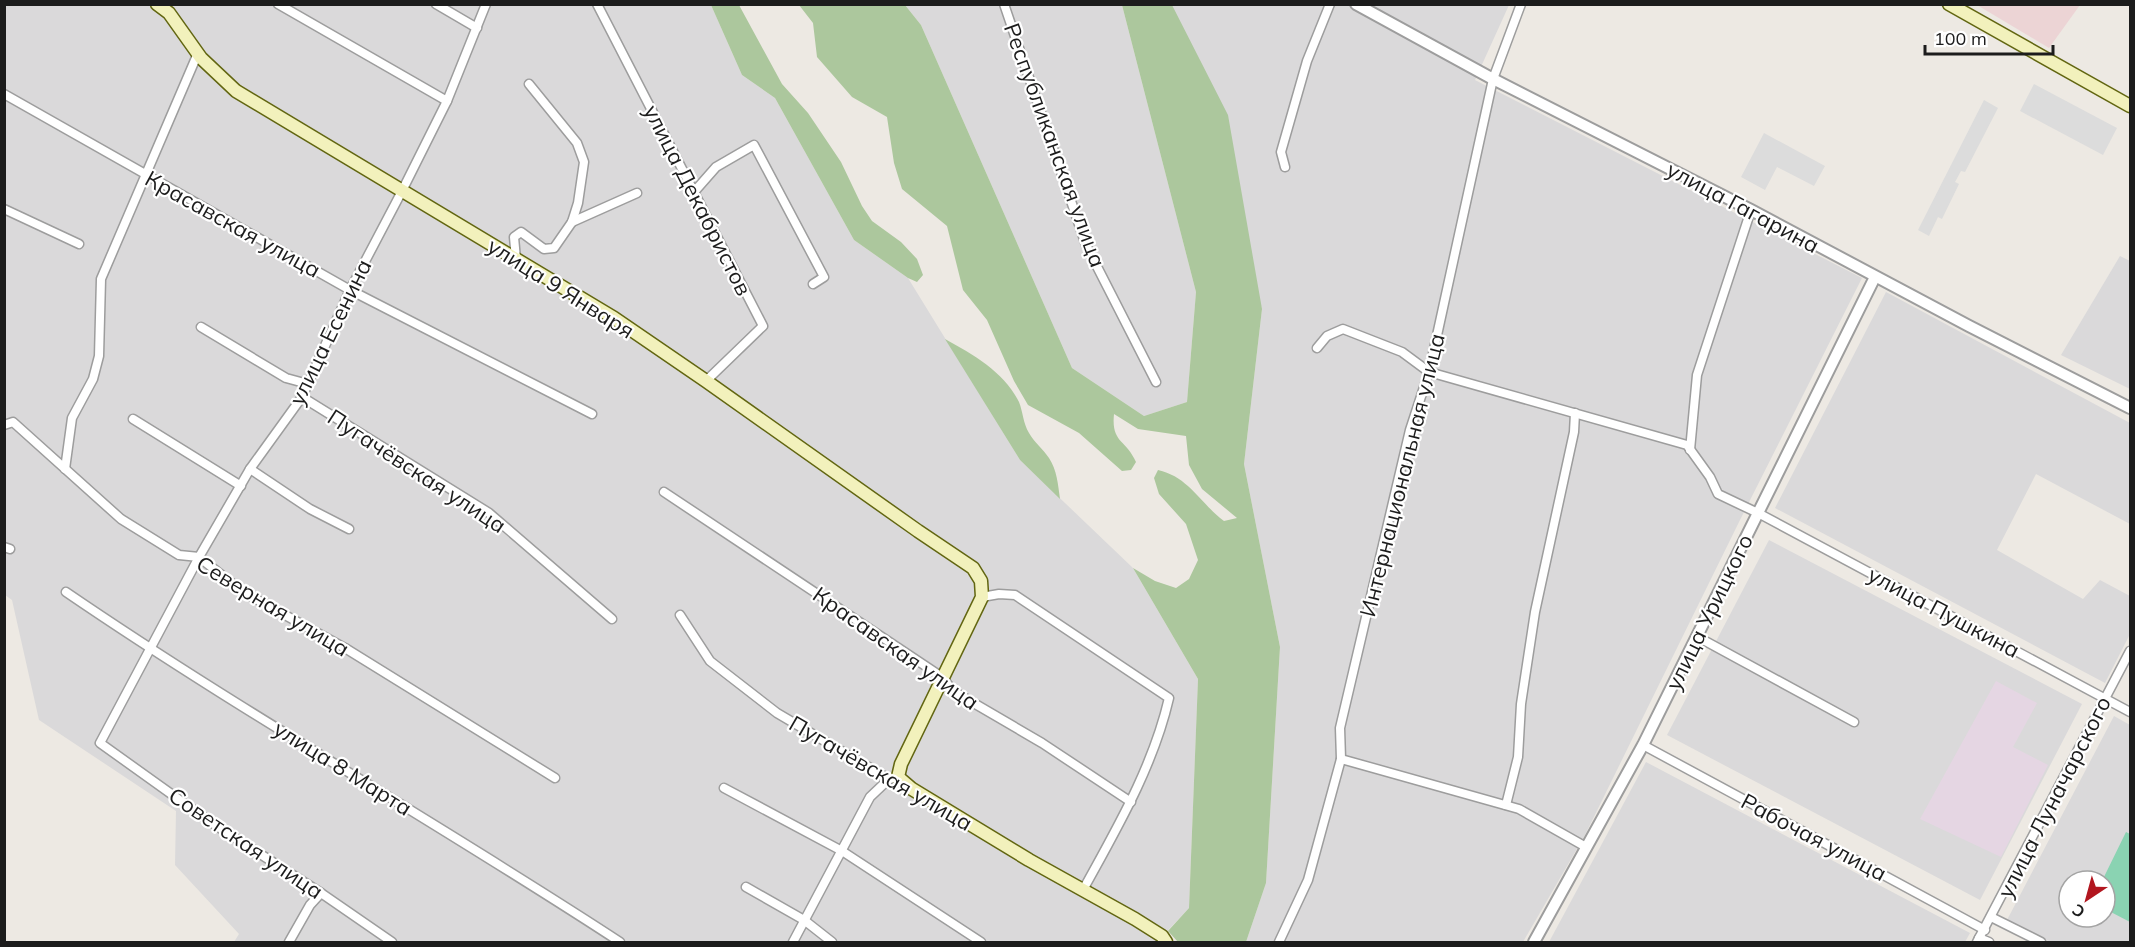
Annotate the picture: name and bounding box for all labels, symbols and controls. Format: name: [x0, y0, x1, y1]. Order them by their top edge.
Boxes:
scale bar: [1925, 18, 2052, 56]
street label: Республиканская улица: [998, 19, 1112, 271]
text: 100 m: [1934, 27, 1987, 50]
street label: улица Декабристов: [638, 100, 758, 300]
street label: улица Гагарина: [1662, 155, 1824, 259]
street label: Красавская улица: [140, 164, 326, 284]
street label: улица 9 Января: [482, 232, 640, 344]
street label: улица Есенина: [283, 254, 377, 410]
street label: Интернациональная улица: [1353, 330, 1451, 620]
street label: Пугачёвская улица: [323, 403, 511, 539]
street label: улица Урицкого: [1659, 529, 1759, 695]
street label: Северная улица: [191, 549, 355, 663]
street label: улица Пушкина: [1863, 560, 2025, 664]
street label: Красавская улица: [808, 580, 984, 716]
street label: улица Луначарского: [1991, 691, 2117, 903]
street label: Пугачёвская улица: [784, 709, 978, 837]
street label: улица 8 Марта: [269, 714, 417, 822]
street label: Советская улица: [163, 781, 329, 905]
street label: Рабочая улица: [1736, 787, 1892, 887]
north arrow: [2057, 869, 2117, 929]
text: С: [2068, 900, 2088, 922]

